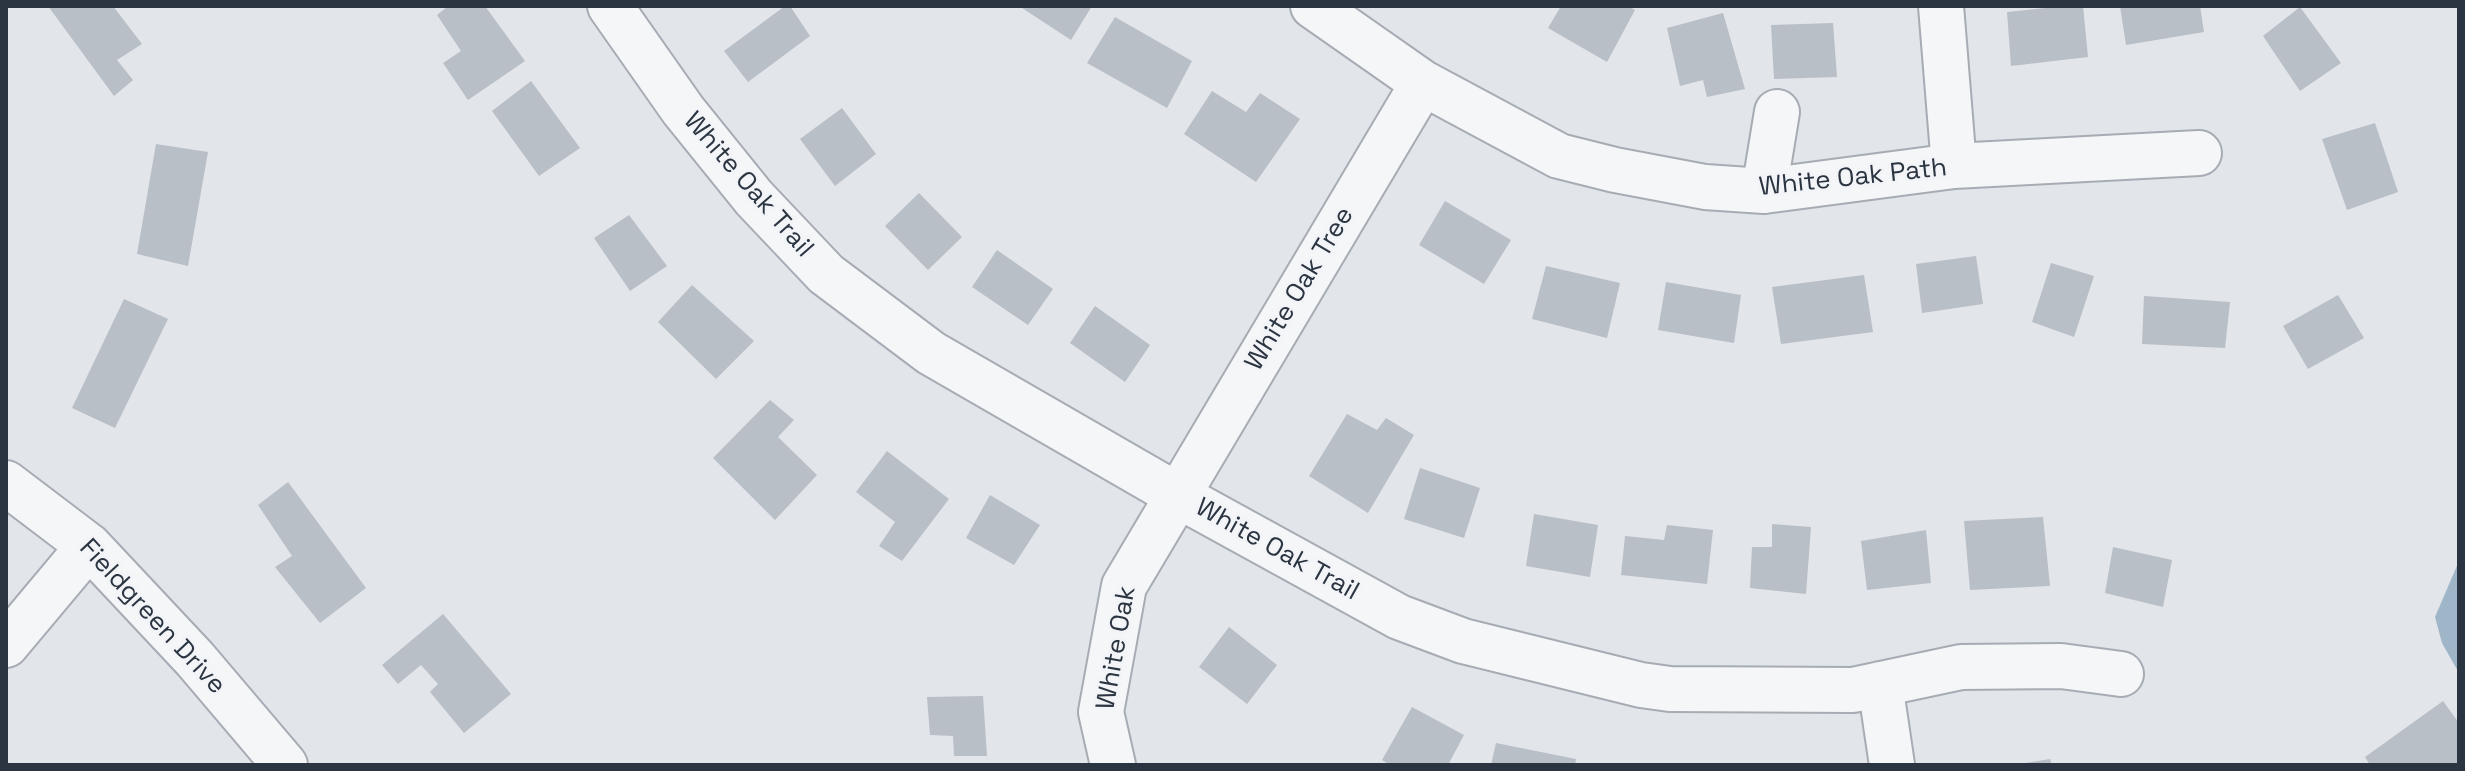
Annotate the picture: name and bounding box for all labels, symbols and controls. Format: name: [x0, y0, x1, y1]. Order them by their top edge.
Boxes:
street label: White Oak Trail: [677, 106, 819, 264]
street label: White Oak Path: [1757, 153, 1949, 203]
street label: White Oak Tree: [1239, 202, 1361, 376]
street label: White Oak Trail: [1190, 492, 1364, 608]
street label: Fieldgreen Drive: [72, 533, 232, 701]
street label: White Oak: [1091, 584, 1143, 712]

